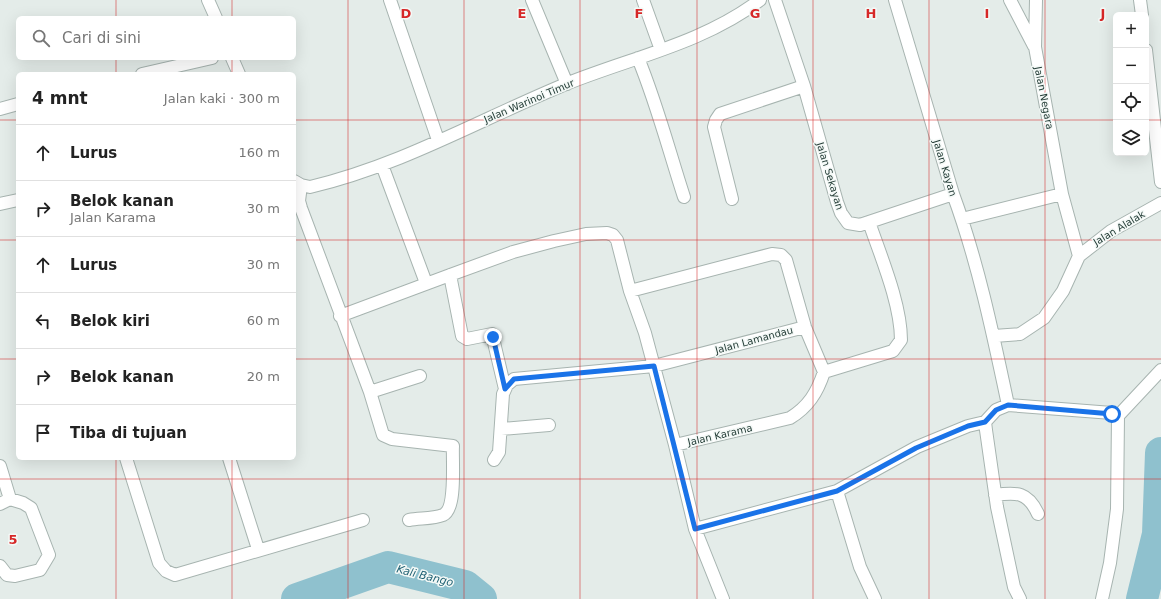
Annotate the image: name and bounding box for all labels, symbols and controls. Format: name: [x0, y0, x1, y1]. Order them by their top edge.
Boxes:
text: D: [401, 6, 412, 21]
text: E: [518, 6, 526, 21]
text: F: [635, 6, 643, 21]
text: G: [750, 6, 760, 21]
text: H: [866, 6, 876, 21]
text: I: [985, 6, 989, 21]
text: J: [1100, 6, 1105, 21]
map controls: [1113, 12, 1149, 156]
button: +: [1113, 12, 1149, 48]
search box: [16, 16, 296, 60]
icon: search: [30, 27, 52, 49]
text: Cari di sini: [62, 29, 141, 47]
button: −: [1113, 48, 1149, 84]
street label: Jalan Negara: [1032, 65, 1055, 130]
street label: Jalan Warinoi Timur: [481, 77, 577, 125]
button: locate: [1113, 84, 1149, 120]
text: 4 mnt: [32, 88, 88, 108]
text: Jalan kaki · 300 m: [164, 91, 280, 106]
button: layers: [1113, 120, 1149, 156]
street label: Jalan Kayan: [931, 138, 959, 198]
street label: Jalan Sekayan: [814, 140, 846, 211]
icon: ahead: [32, 142, 54, 164]
text: Lurus: [70, 144, 117, 162]
text: 160 m: [238, 145, 280, 160]
text: Belok kanan: [70, 192, 174, 210]
icon: right: [32, 198, 54, 220]
text: 30 m: [247, 201, 280, 216]
street label: Jalan Alalak: [1090, 208, 1147, 248]
text: Jalan Karama: [70, 210, 156, 225]
icon: ahead: [32, 254, 54, 276]
text: Lurus: [70, 256, 117, 274]
text: 30 m: [247, 257, 280, 272]
icon: left: [32, 310, 54, 332]
text: Belok kiri: [70, 312, 150, 330]
text: 60 m: [247, 313, 280, 328]
street label: Jalan Lamandau: [713, 324, 794, 356]
route end: [484, 328, 502, 346]
icon: right: [32, 366, 54, 388]
text: Belok kanan: [70, 368, 174, 386]
text: 20 m: [247, 369, 280, 384]
route start: [1103, 405, 1121, 423]
icon: arrive: [32, 422, 54, 444]
street label: Jalan Karama: [686, 422, 753, 448]
text: Tiba di tujuan: [70, 424, 187, 442]
text: 5: [8, 532, 18, 547]
water label: Kali Bango: [395, 563, 455, 589]

